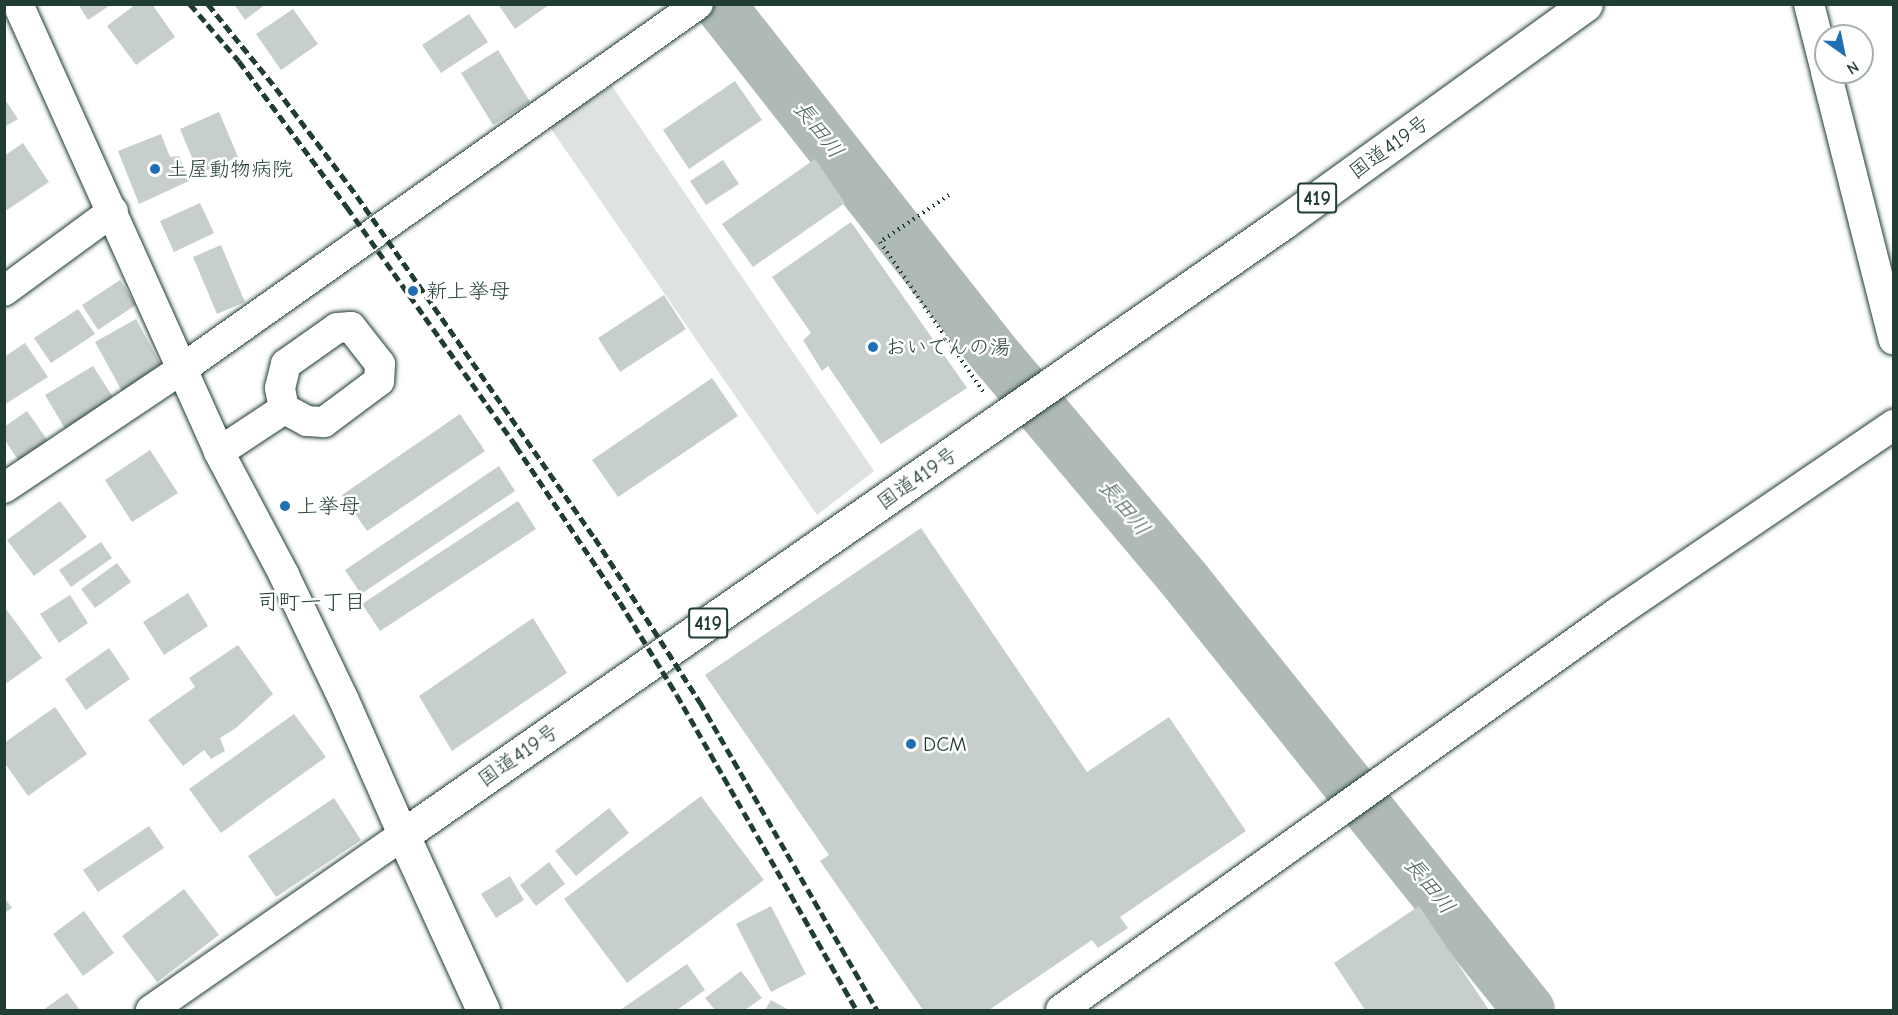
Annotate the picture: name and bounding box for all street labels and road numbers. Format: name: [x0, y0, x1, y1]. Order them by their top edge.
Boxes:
street label: 国道419号: [1344, 110, 1434, 184]
road number: 419: [1296, 181, 1338, 215]
street label: 国道419号: [872, 441, 962, 515]
road number: 419: [687, 606, 729, 640]
street label: 国道419号: [473, 718, 563, 792]

